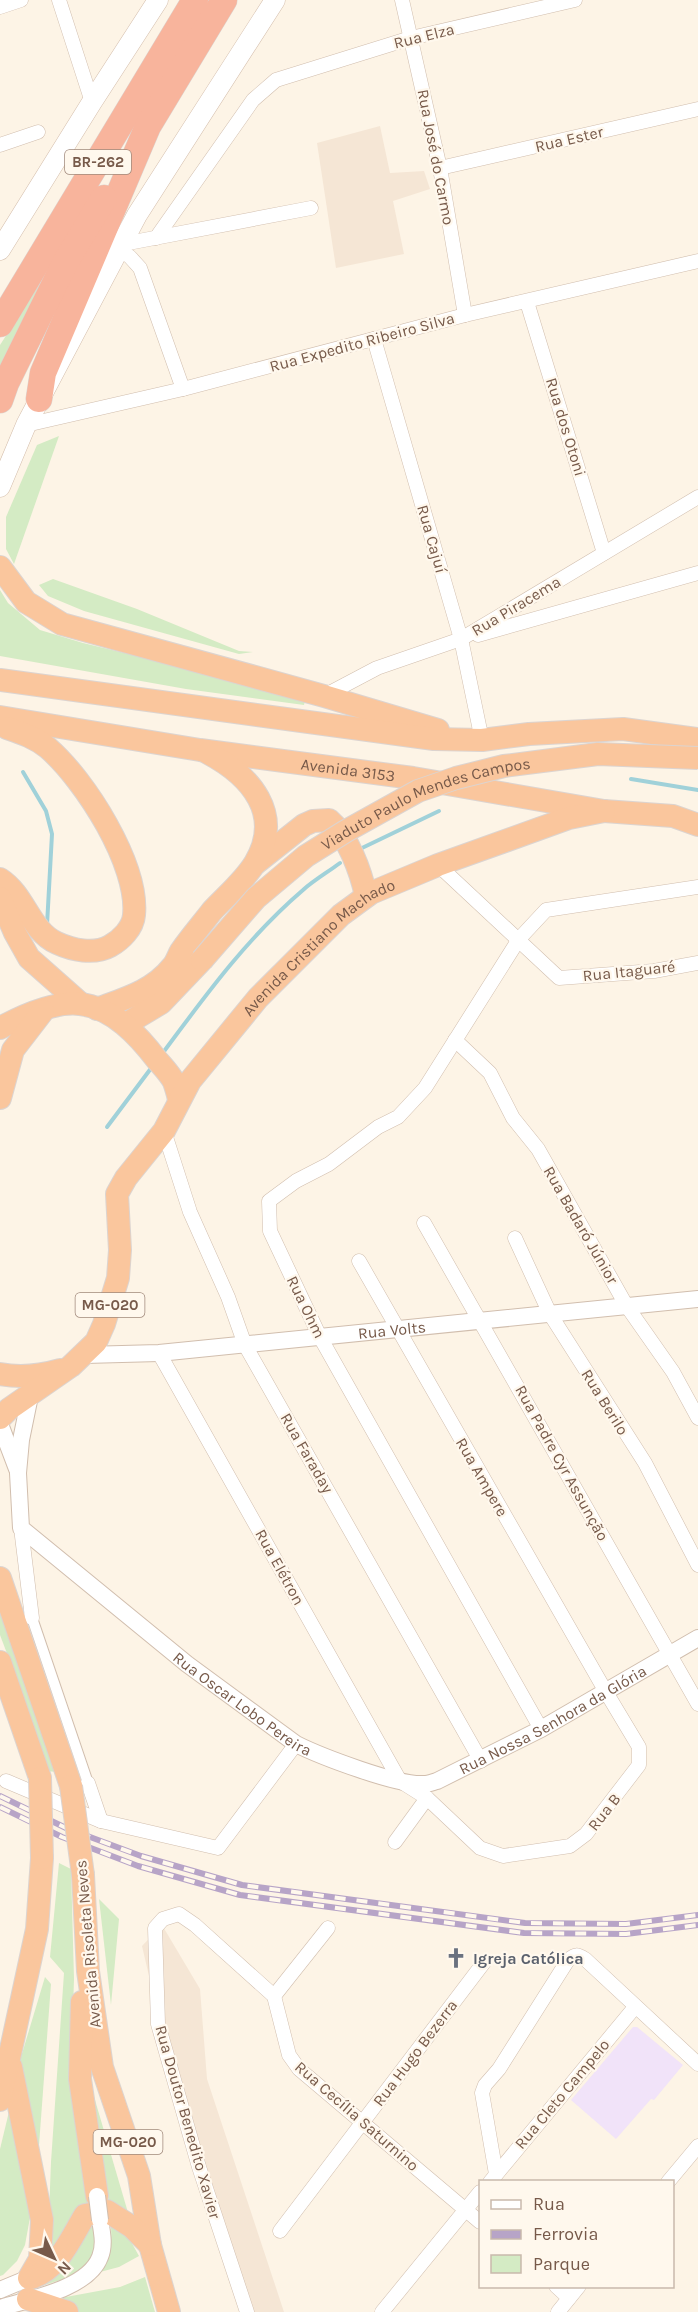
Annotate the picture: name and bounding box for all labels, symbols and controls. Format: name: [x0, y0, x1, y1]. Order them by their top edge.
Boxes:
street label: Rua Elza: [392, 19, 456, 53]
street label: Rua José do Carmo: [414, 88, 458, 226]
street label: Rua Ester: [533, 122, 605, 156]
road number: BR-262: [65, 150, 131, 174]
street label: Rua Expedito Ribeiro Silva: [267, 308, 457, 376]
street label: Rua dos Otoni: [542, 375, 590, 479]
street label: Rua Cajuí: [413, 503, 451, 576]
street label: Rua Piracema: [468, 572, 564, 640]
street label: Viaduto Paulo Mendes Campos: [317, 753, 531, 854]
street label: Avenida 3153: [300, 754, 396, 785]
street label: Avenida Cristiano Machado: [238, 875, 398, 1020]
street label: Rua Itaguaré: [582, 957, 676, 985]
street label: Rua Badaró Júnior: [540, 1163, 622, 1287]
street label: Rua Ohm: [283, 1273, 329, 1341]
road number: MG-020: [76, 1293, 144, 1317]
street label: Rua Volts: [357, 1317, 427, 1343]
street label: Rua Berilo: [577, 1366, 633, 1438]
street label: Rua Padre Cyr Assunção: [511, 1382, 613, 1544]
street label: Rua Faraday: [276, 1410, 338, 1497]
street label: Rua Ampere: [452, 1434, 512, 1520]
street label: Rua Elétron: [251, 1526, 309, 1608]
street label: Rua Oscar Lobo Pereira: [169, 1647, 315, 1759]
street label: Rua Nossa Senhora da Glória: [456, 1661, 650, 1778]
street label: Rua B: [584, 1790, 624, 1834]
street label: Avenida Risoleta Neves: [71, 1859, 105, 2029]
church icon: Igreja Católica: [444, 1946, 468, 1970]
place label: Igreja Católica: [473, 1949, 584, 1968]
street label: Rua Hugo Bezerra: [369, 1996, 461, 2110]
street label: Rua Doutor Benedito Xavier: [151, 2023, 225, 2221]
street label: Rua Cleto Campelo: [511, 2035, 613, 2153]
street label: Rua Cecília Saturnino: [291, 2057, 423, 2175]
road number: MG-020: [94, 2130, 162, 2154]
legend: [479, 2180, 674, 2288]
text: Rua: [533, 2193, 565, 2215]
text: Ferrovia: [533, 2223, 598, 2245]
north arrow: [24, 2228, 84, 2288]
text: Parque: [533, 2253, 590, 2275]
text: N: [54, 2257, 75, 2279]

